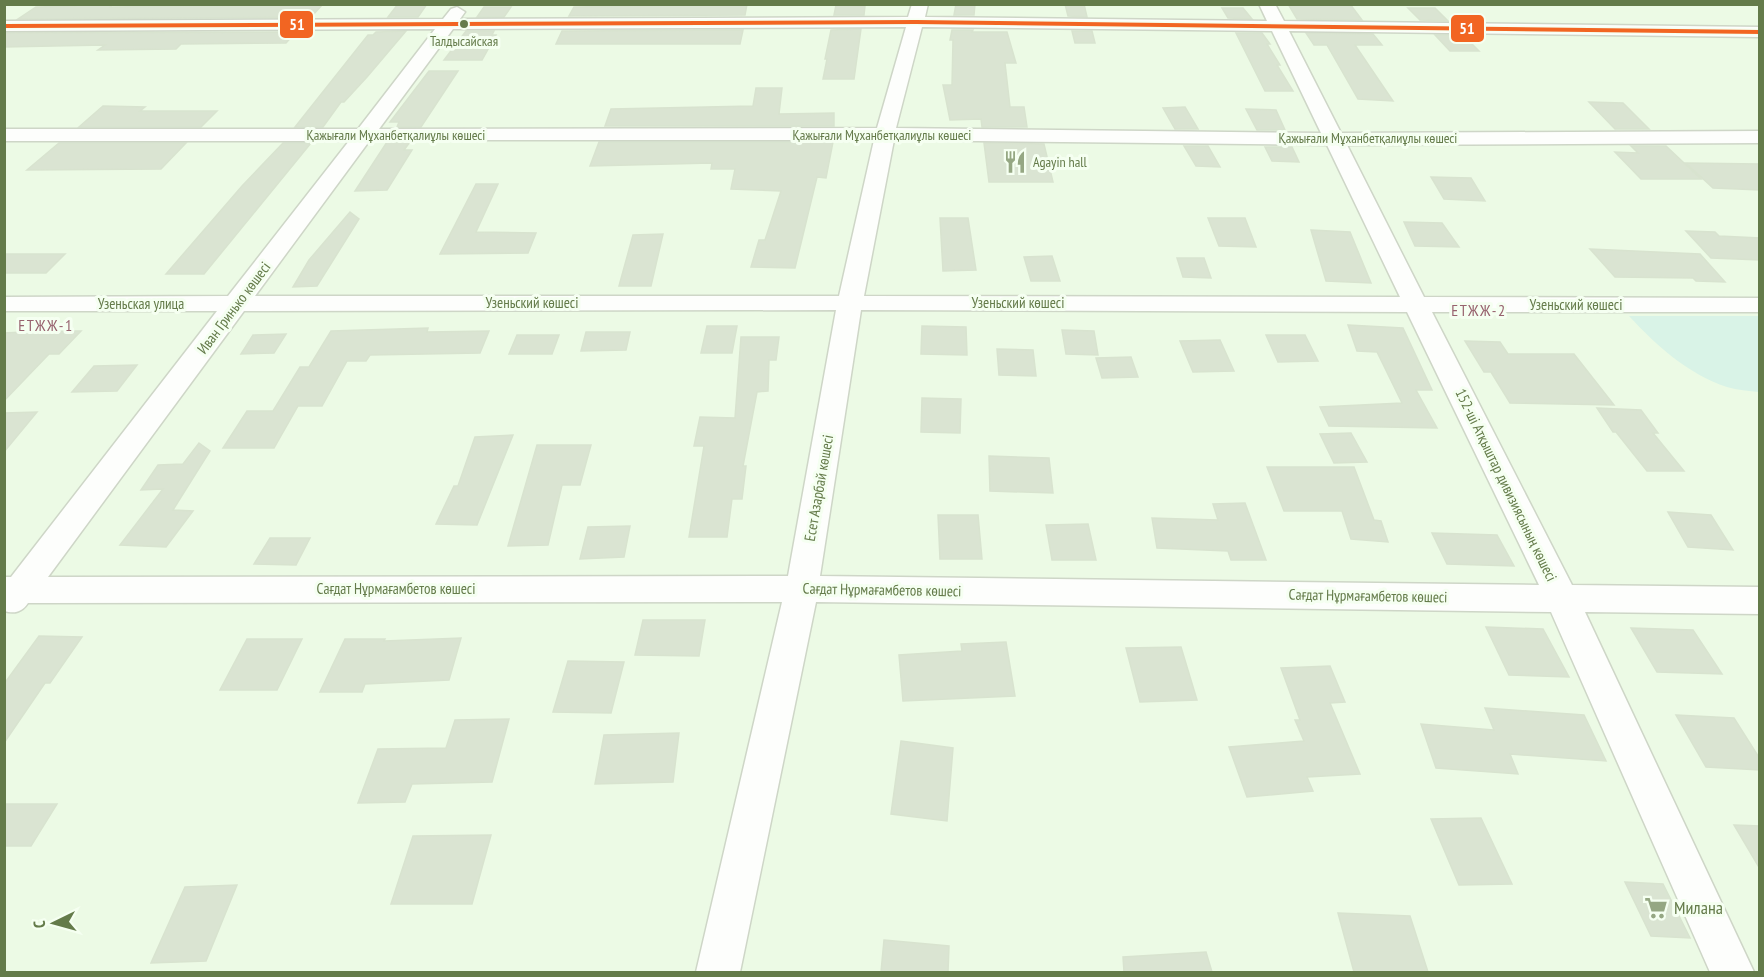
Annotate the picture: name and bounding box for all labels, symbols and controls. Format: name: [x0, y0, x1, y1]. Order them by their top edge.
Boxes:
line badge: 51: [279, 10, 314, 39]
text: 51: [289, 14, 305, 34]
line badge: 51: [1450, 14, 1485, 43]
marker: Талдысайская: [458, 18, 470, 30]
text: 51: [1459, 18, 1475, 38]
place label: Талдысайская: [430, 32, 498, 50]
street label: Қажығали Мұханбетқалиұлы көшесі: [307, 126, 485, 144]
street label: Қажығали Мұханбетқалиұлы көшесі: [793, 126, 971, 144]
street label: Қажығали Мұханбетқалиұлы көшесі: [1279, 129, 1457, 147]
restaurant icon: Agayin hall: [1002, 149, 1028, 175]
place label: Agayin hall: [1033, 153, 1088, 171]
street label: Иван Гринько көшесі: [193, 258, 274, 357]
street label: Узеньский көшесі: [486, 293, 578, 312]
street label: Узеньский көшесі: [972, 293, 1064, 312]
street label: Узеньская улица: [98, 294, 184, 313]
street label: Узеньский көшесі: [1530, 295, 1622, 314]
district label: ЕТЖЖ-2: [1451, 300, 1507, 320]
district label: ЕТЖЖ-1: [18, 315, 74, 335]
street label: 152-ші Атқыштар дивизиясының көшесі: [1451, 385, 1561, 584]
street label: Есет Азарбай көшесі: [800, 433, 837, 543]
street label: Сағдат Нұрмағамбетов көшесі: [317, 579, 475, 598]
street label: Сағдат Нұрмағамбетов көшесі: [802, 579, 962, 600]
street label: Сағдат Нұрмағамбетов көшесі: [1288, 585, 1448, 606]
north arrow: [24, 893, 84, 953]
supermarket icon: Милана: [1643, 895, 1669, 921]
place label: Милана: [1674, 896, 1723, 919]
text: С: [29, 919, 49, 929]

